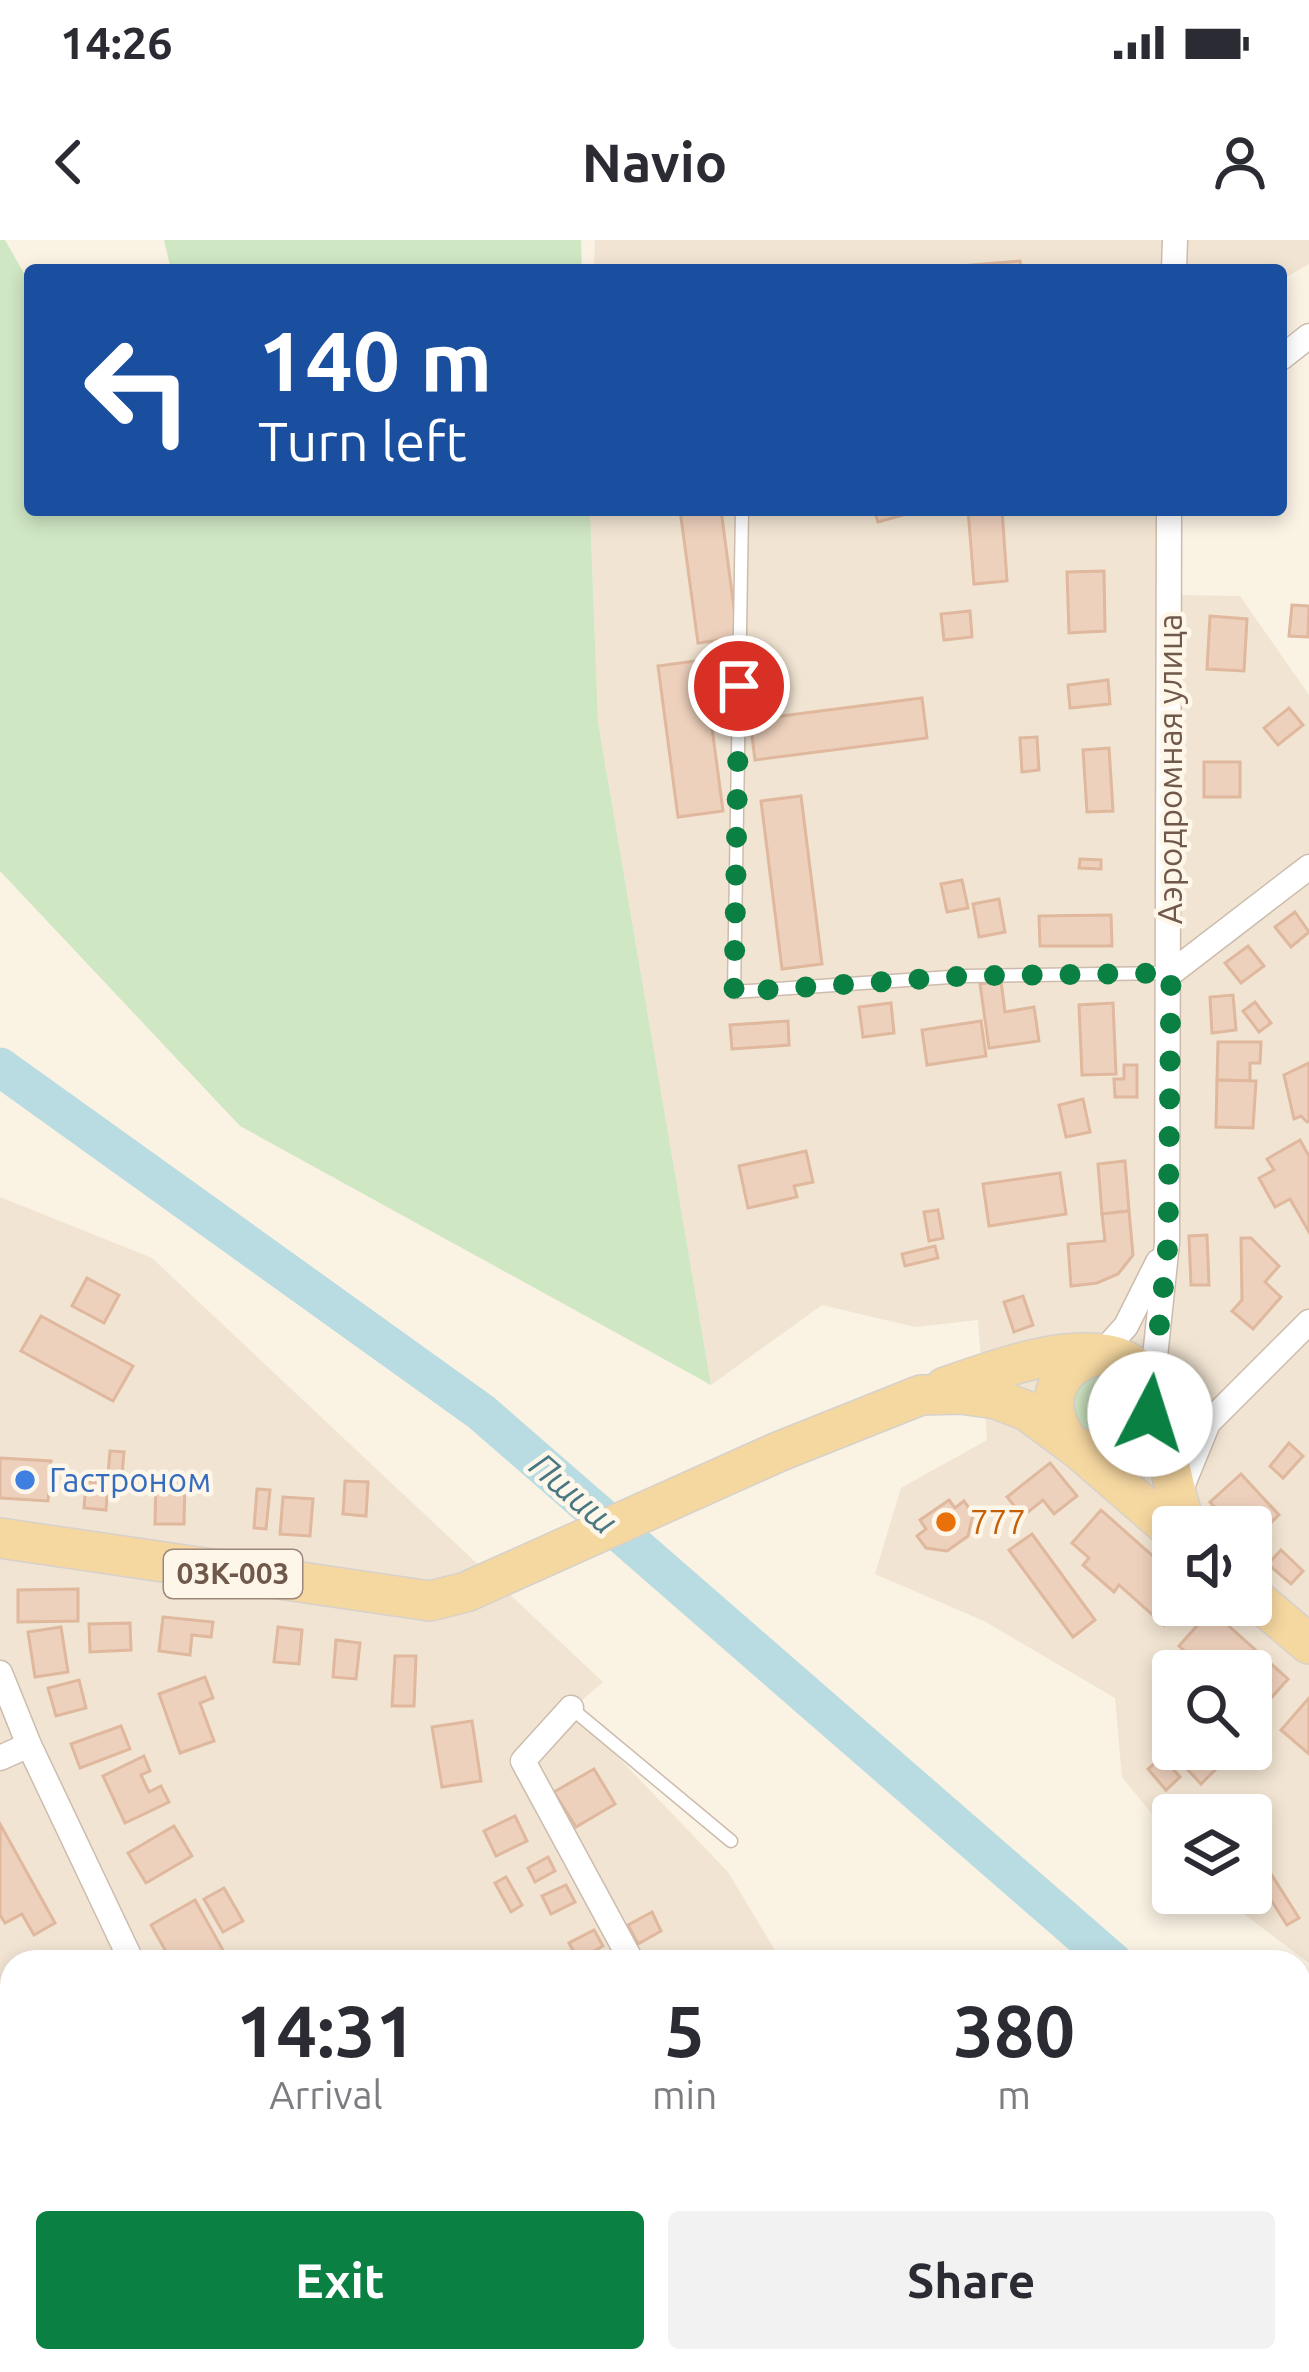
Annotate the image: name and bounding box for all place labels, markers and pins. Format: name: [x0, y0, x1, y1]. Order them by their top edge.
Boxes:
pin: [688, 635, 790, 737]
place label: Гастроном: [49, 1461, 211, 1498]
marker: Гастроном: [12, 1467, 38, 1493]
place label: 777: [970, 1503, 1026, 1540]
marker: 777: [933, 1509, 959, 1535]

